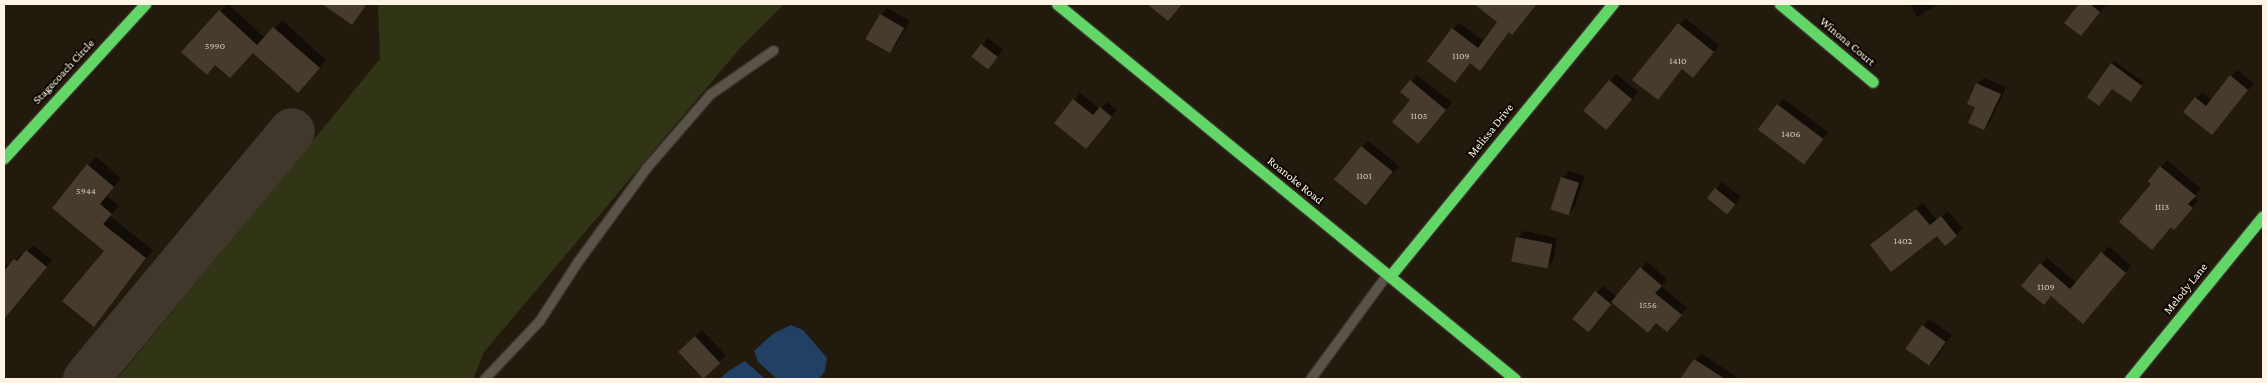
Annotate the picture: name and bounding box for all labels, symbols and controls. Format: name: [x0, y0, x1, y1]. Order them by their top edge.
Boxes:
street label: Winona Court: [1816, 15, 1878, 69]
street label: Stagecoach Circle: [30, 36, 98, 108]
house number: 5990: [205, 40, 225, 52]
house number: 1109: [1452, 50, 1470, 62]
house number: 1410: [1669, 55, 1687, 67]
street label: Melissa Drive: [1465, 101, 1517, 161]
house number: 1105: [1410, 110, 1428, 122]
house number: 1406: [1781, 128, 1801, 140]
street label: Roanoke Road: [1264, 154, 1326, 208]
house number: 1101: [1356, 170, 1372, 182]
house number: 5944: [76, 185, 96, 197]
house number: 1113: [2155, 201, 2169, 213]
house number: 1402: [1894, 235, 1912, 247]
street label: Melody Lane: [2161, 260, 2211, 318]
house number: 1109: [2037, 281, 2055, 293]
house number: 1556: [1639, 299, 1657, 311]

